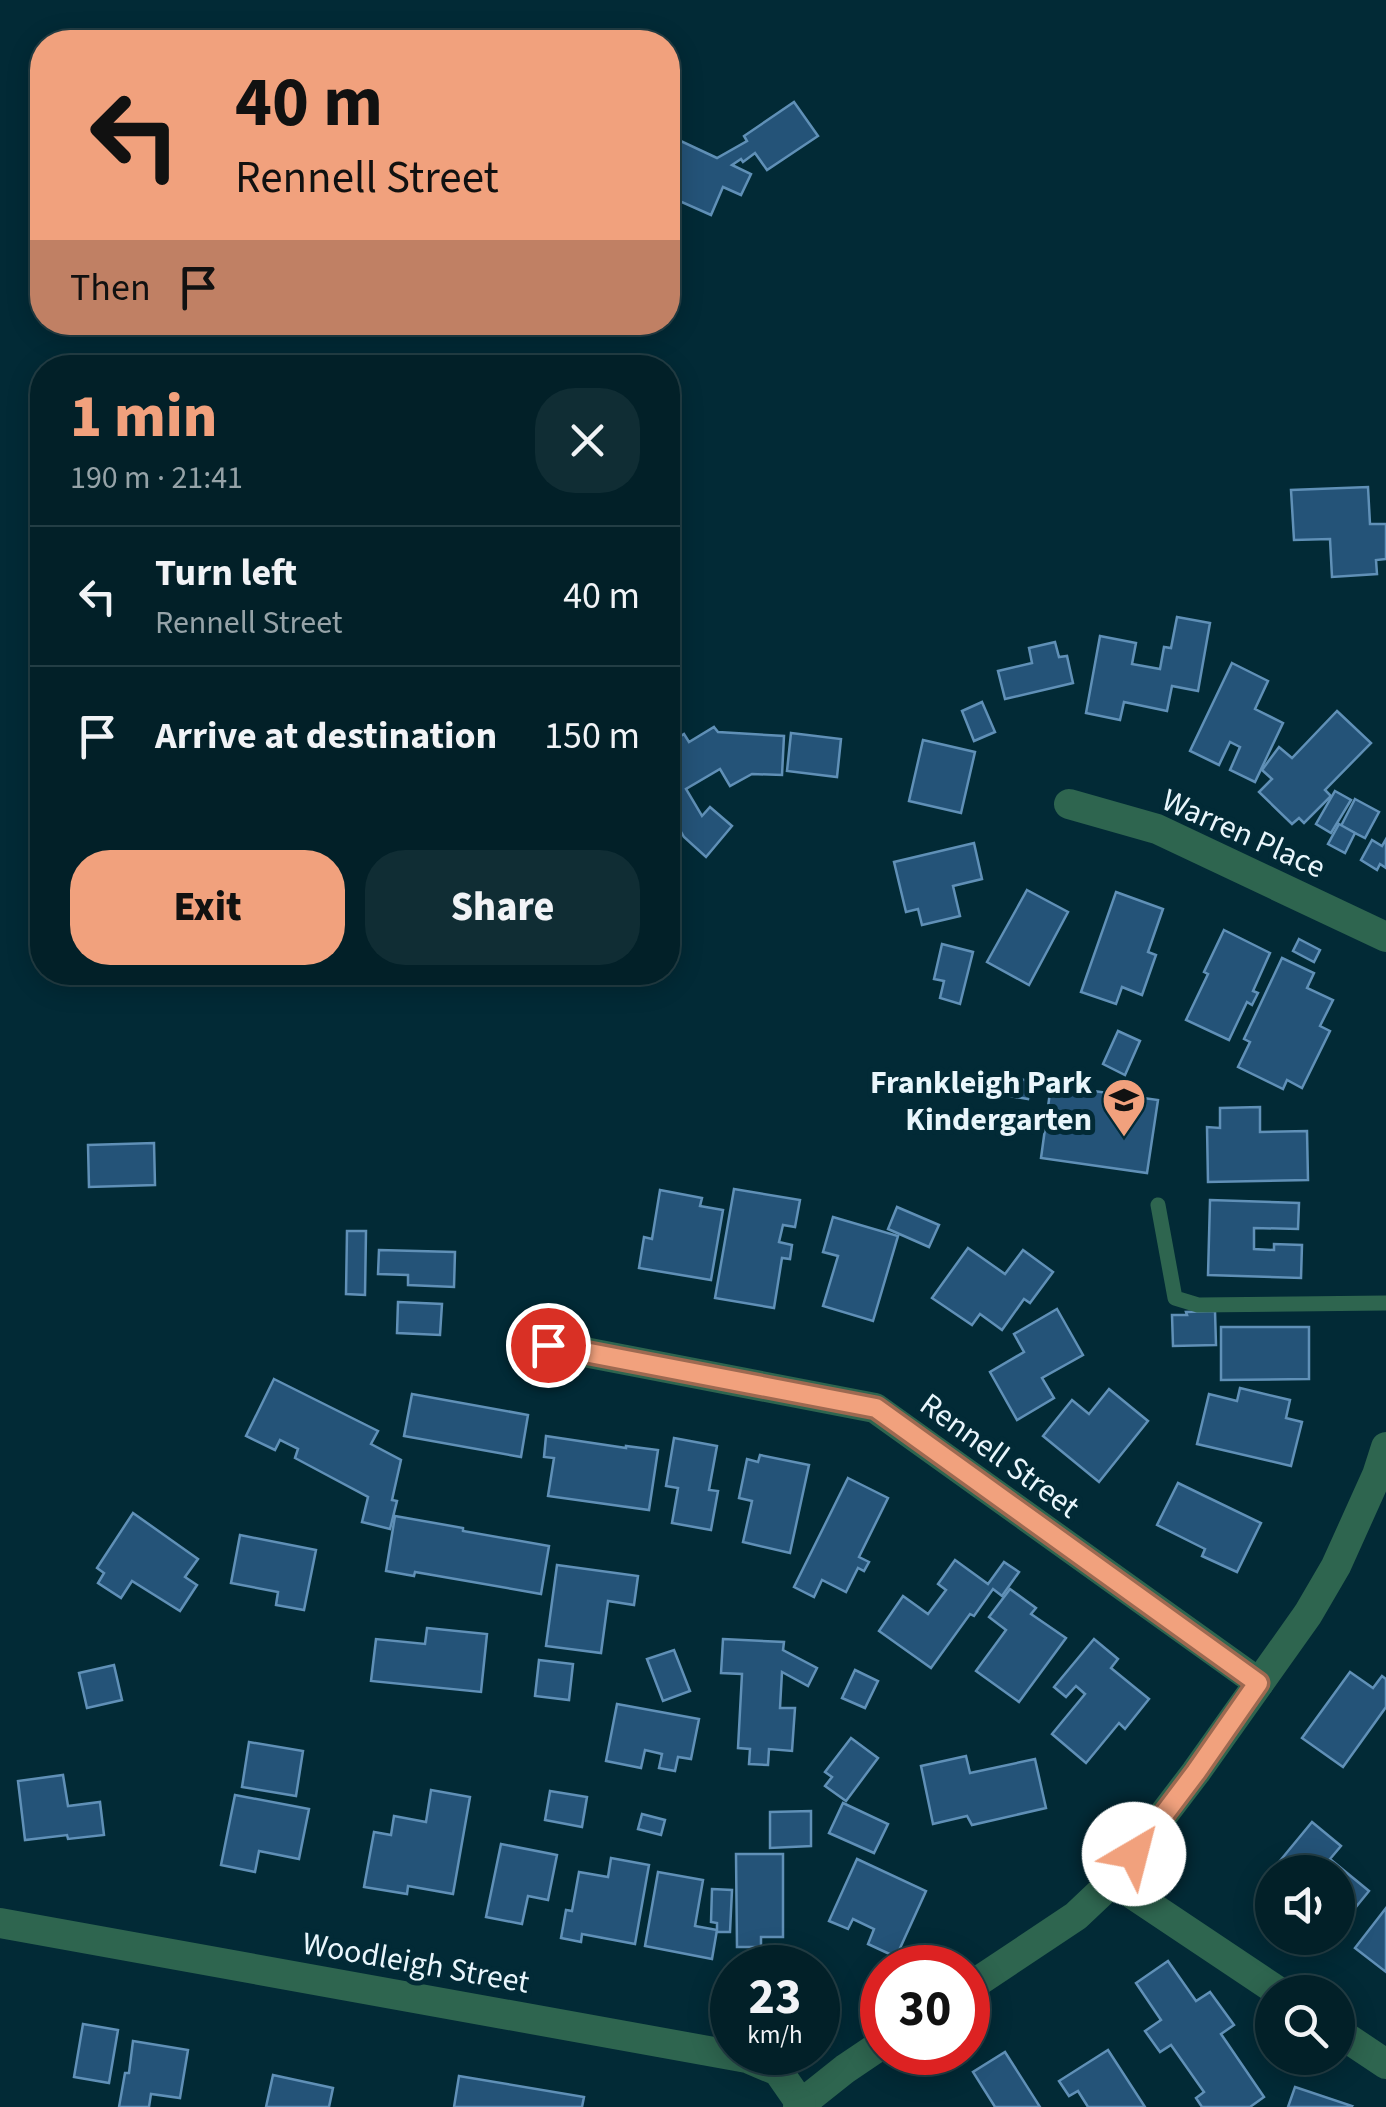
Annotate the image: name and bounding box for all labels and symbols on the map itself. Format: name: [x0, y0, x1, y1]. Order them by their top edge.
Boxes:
street label: Warren Place: [1154, 777, 1333, 890]
place label: Frankleigh Park Kindergarten: [870, 1060, 1092, 1143]
school or university icon: Frankleigh Park Kindergarten: [1101, 1077, 1147, 1138]
pin: [506, 1303, 591, 1388]
street label: Rennell Street: [910, 1382, 1089, 1530]
position arrow: [1082, 1802, 1186, 1906]
street label: Woodleigh Street: [299, 1920, 533, 2006]
speed limit sign: 30: [860, 1945, 990, 2075]

